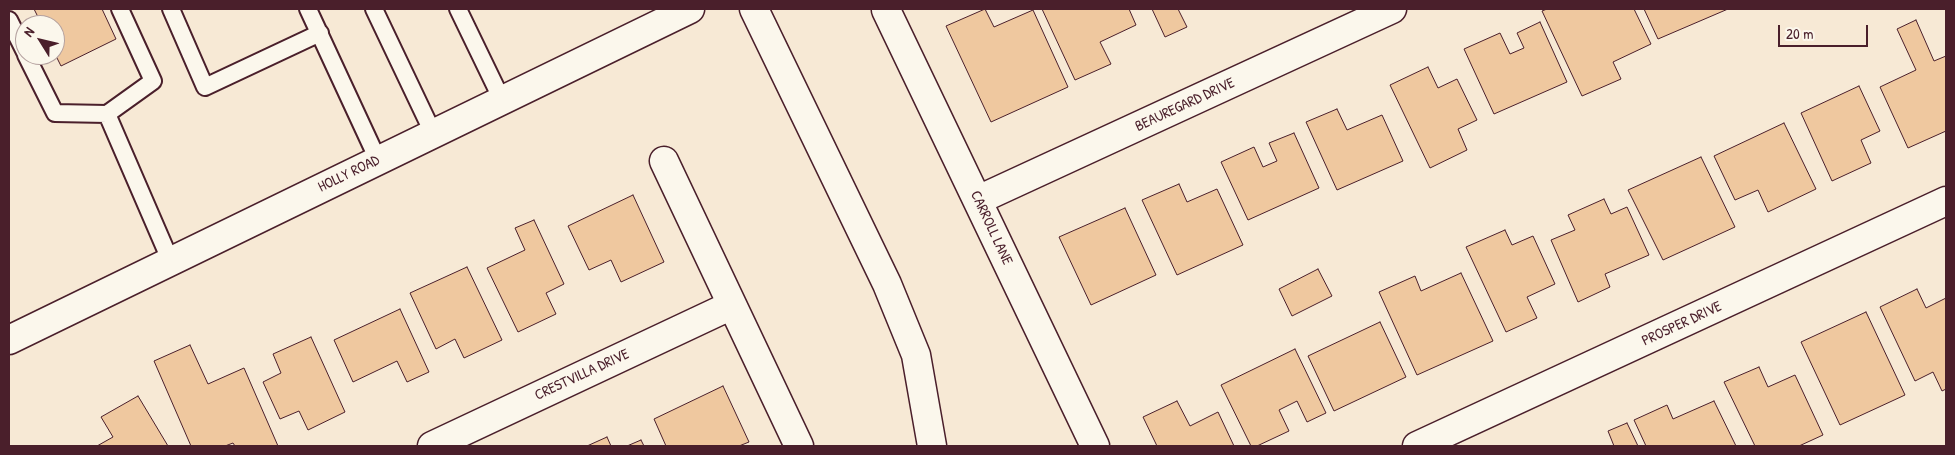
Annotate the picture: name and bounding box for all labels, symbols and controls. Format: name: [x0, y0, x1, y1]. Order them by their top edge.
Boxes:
north arrow: [15, 15, 65, 65]
scale bar: [1780, 15, 1870, 47]
text: N: [18, 23, 38, 40]
text: 20 m: [1786, 23, 1813, 44]
street label: BEAUREGARD DRIVE: [1132, 74, 1238, 136]
street label: HOLLY ROAD: [315, 151, 383, 197]
street label: CARROLL LANE: [966, 188, 1016, 268]
street label: PROSPER DRIVE: [1639, 298, 1725, 350]
street label: CRESTVILLA DRIVE: [532, 345, 632, 405]

